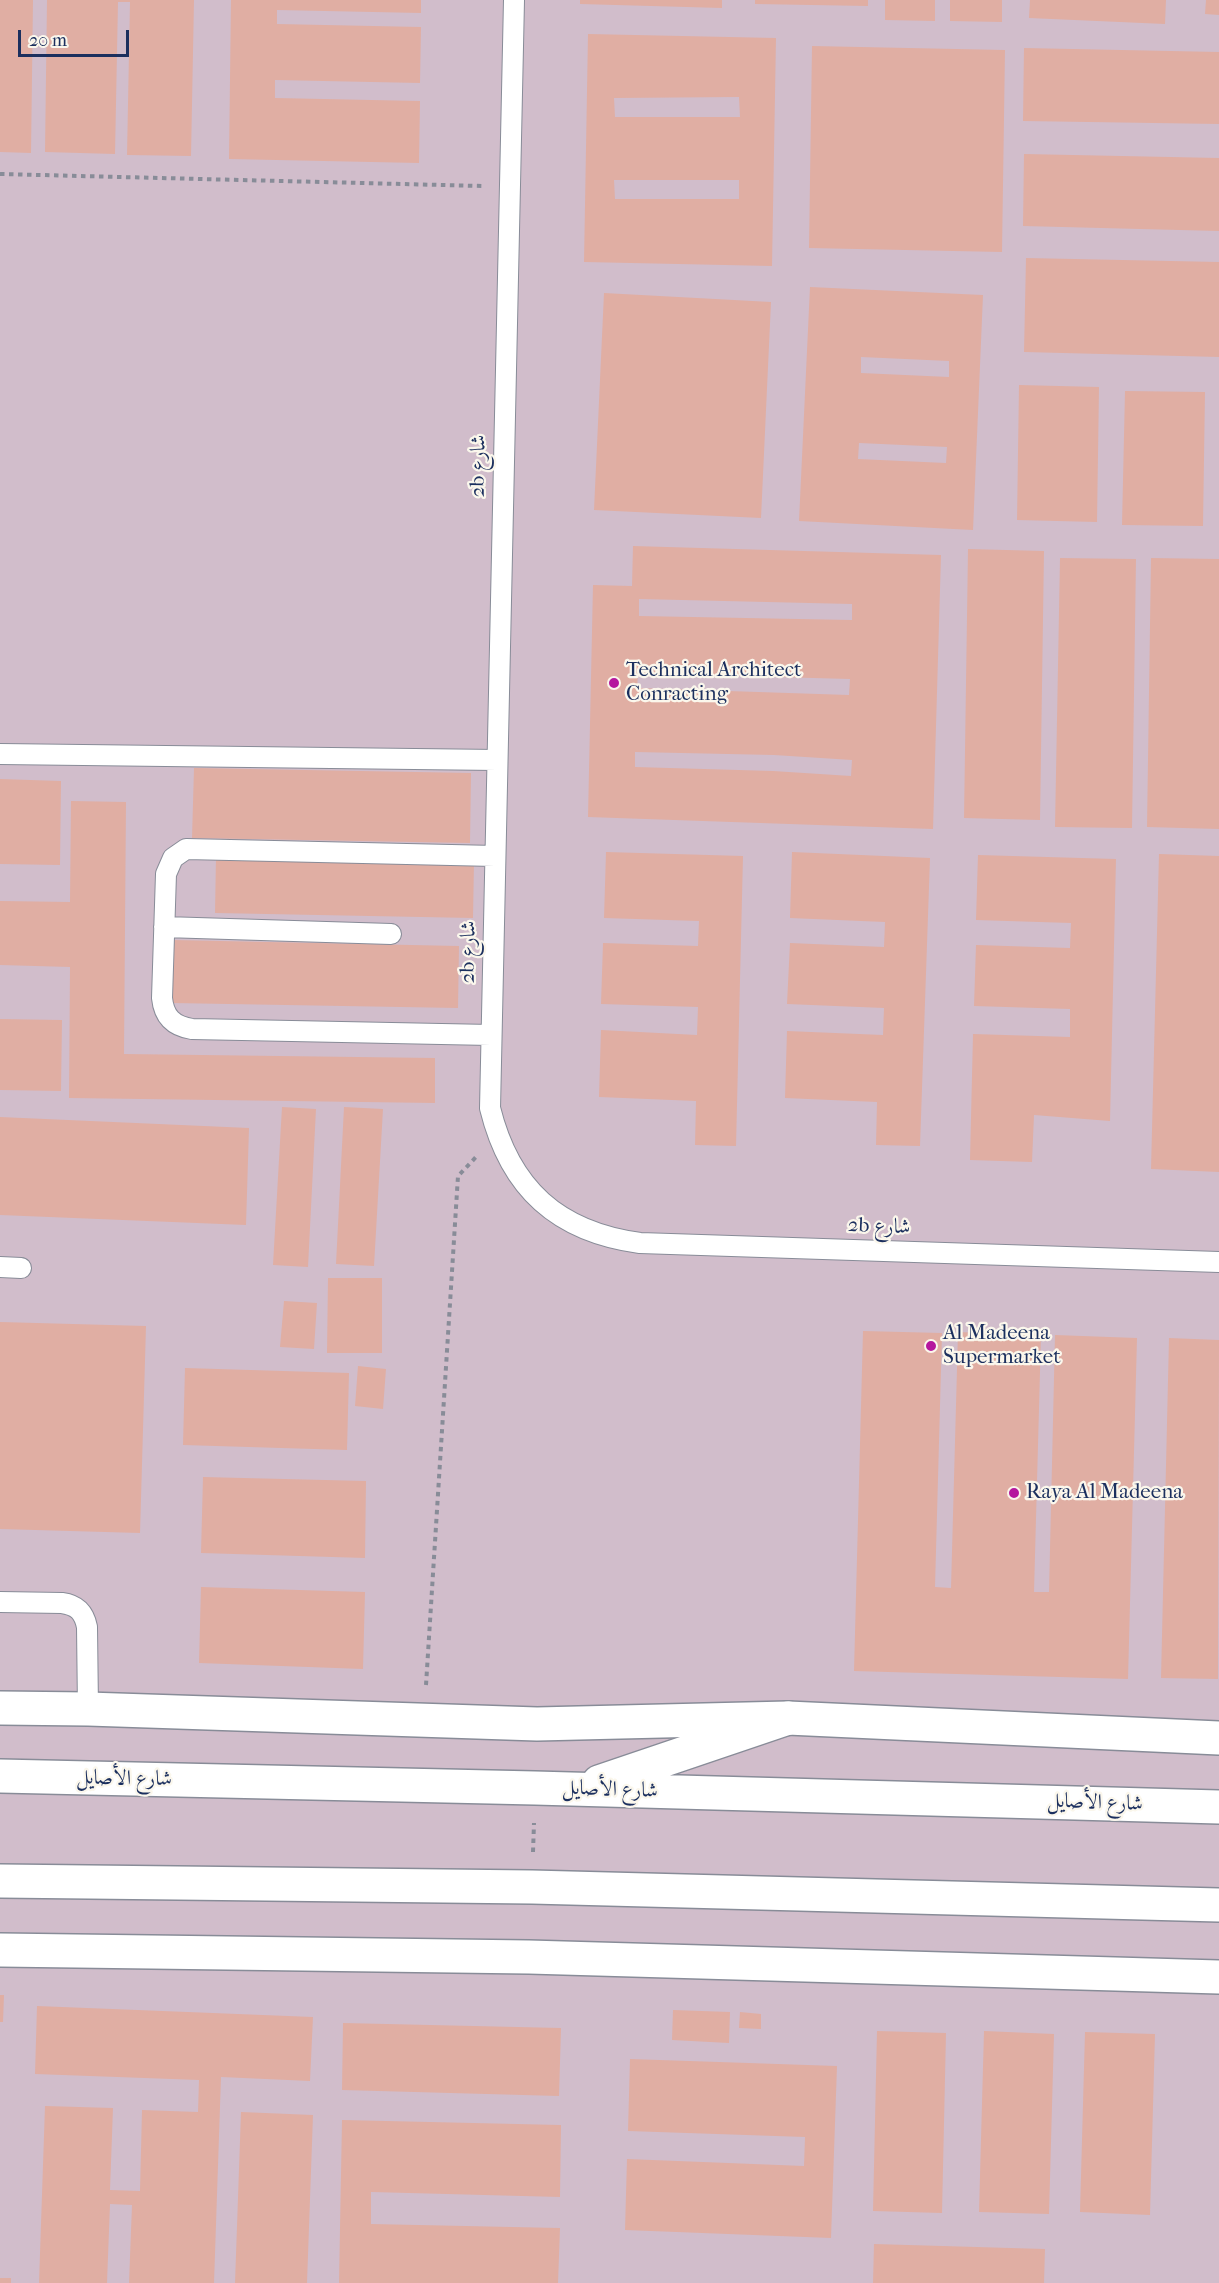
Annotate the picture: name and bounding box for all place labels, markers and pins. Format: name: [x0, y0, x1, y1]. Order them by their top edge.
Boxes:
place label: Technical Architect Conracting: [626, 658, 801, 708]
marker: Technical Architect Conracting: [607, 676, 621, 690]
place label: Al Madeena Supermarket: [943, 1321, 1061, 1371]
marker: Al Madeena Supermarket: [924, 1339, 938, 1353]
place label: Raya Al Madeena: [1026, 1480, 1183, 1506]
marker: Raya Al Madeena: [1007, 1486, 1021, 1500]

